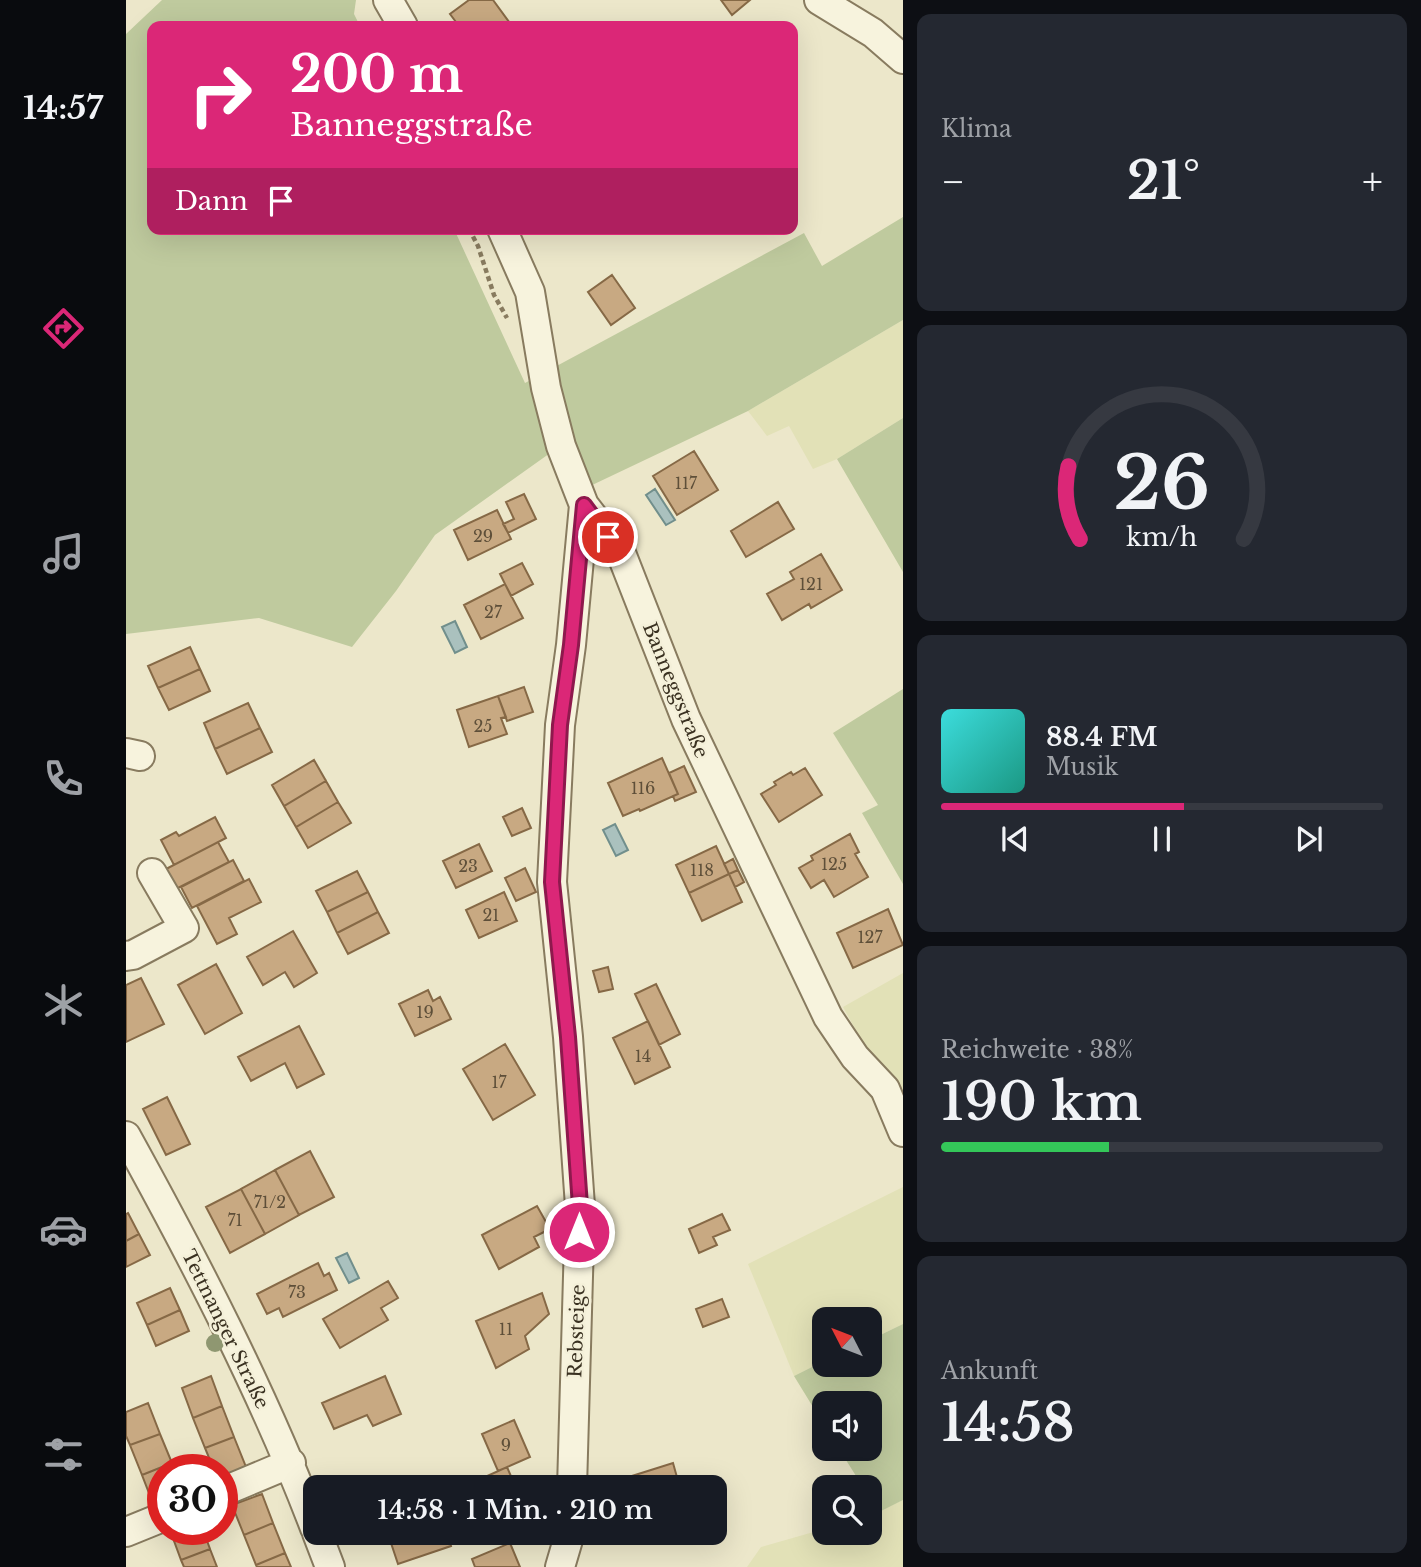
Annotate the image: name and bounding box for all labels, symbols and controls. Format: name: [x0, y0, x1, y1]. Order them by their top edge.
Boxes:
text: 200 m: [290, 44, 463, 105]
icon: right: [175, 49, 266, 140]
text: 14:57: [23, 88, 103, 128]
text: Banneggstraße: [290, 105, 533, 145]
text: Klima: [941, 115, 1012, 143]
text: 21°: [1127, 149, 1200, 213]
text: −: [941, 158, 965, 205]
text: +: [1362, 158, 1383, 205]
icon: arrive: [262, 182, 300, 220]
text: Dann: [175, 185, 248, 217]
icon: directions: [39, 304, 88, 353]
text: 26: [1114, 438, 1210, 529]
house number: 117: [675, 473, 698, 493]
pin: [578, 507, 638, 567]
icon: arrive: [589, 518, 627, 556]
text: km/h: [1127, 522, 1197, 553]
house number: 29: [473, 526, 493, 546]
icon: music: [39, 529, 88, 578]
house number: 121: [799, 574, 823, 594]
house number: 27: [484, 602, 503, 622]
street label: Banneggstraße: [638, 619, 713, 761]
house number: 25: [474, 716, 492, 736]
text: 88.4 FM: [1046, 721, 1158, 753]
text: Musik: [1046, 753, 1118, 781]
icon: phone: [39, 754, 88, 803]
house number: 116: [631, 778, 655, 798]
icon: previous: [996, 820, 1034, 858]
icon: pause: [1143, 820, 1181, 858]
icon: next: [1290, 820, 1328, 858]
house number: 125: [821, 854, 847, 874]
house number: 23: [458, 856, 478, 876]
house number: 118: [690, 860, 714, 880]
house number: 21: [483, 905, 500, 925]
house number: 127: [857, 927, 883, 947]
icon: climate: [39, 980, 88, 1029]
house number: 19: [416, 1002, 434, 1022]
text: Reichweite · 38%: [941, 1036, 1133, 1064]
house number: 14: [635, 1046, 651, 1066]
text: 190 km: [941, 1070, 1142, 1134]
house number: 17: [491, 1072, 508, 1092]
house number: 71/2: [254, 1192, 286, 1212]
position arrow: [542, 1195, 616, 1269]
icon: car: [39, 1205, 88, 1254]
house number: 71: [227, 1210, 243, 1230]
street label: Tettnanger Straße: [177, 1246, 274, 1413]
house number: 73: [288, 1282, 306, 1302]
street label: Rebsteige: [563, 1284, 590, 1378]
north arrow: [812, 1307, 882, 1377]
map controls: [812, 1307, 882, 1545]
house number: 11: [499, 1319, 513, 1339]
text: Ankunft: [941, 1357, 1038, 1385]
button: sound: [812, 1391, 882, 1461]
text: 14:58: [941, 1391, 1075, 1455]
icon: filters: [39, 1430, 88, 1479]
house number: 9: [501, 1435, 511, 1455]
speed limit sign: 30: [147, 1454, 238, 1545]
button: search: [812, 1475, 882, 1545]
text: 14:58 · 1 Min. · 210 m: [377, 1494, 653, 1526]

